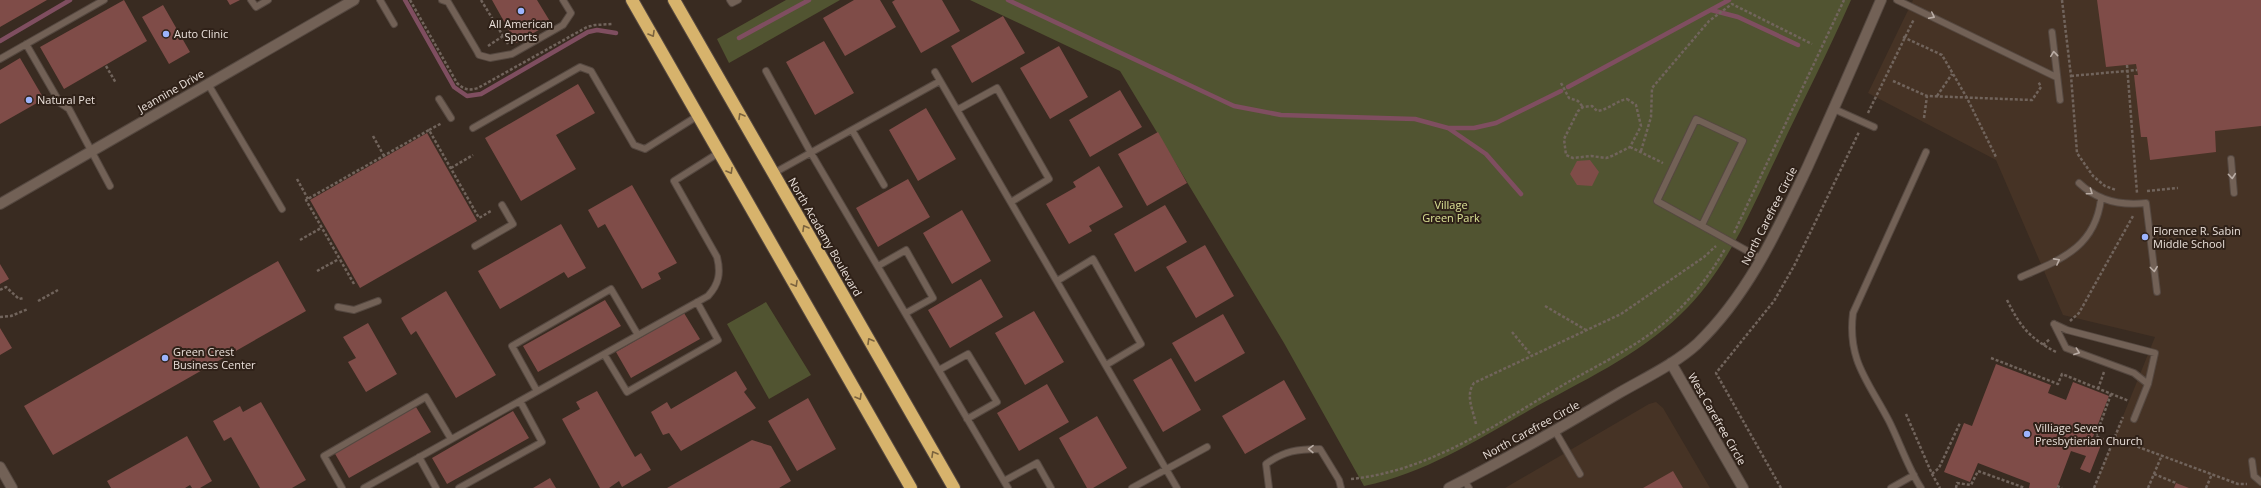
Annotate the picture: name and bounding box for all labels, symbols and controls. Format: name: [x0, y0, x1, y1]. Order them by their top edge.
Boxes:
marker: All American Sports: [516, 6, 526, 16]
one-way arrow: [1928, 12, 1935, 19]
place label: All American Sports: [489, 16, 553, 44]
place label: Auto Clinic: [174, 26, 228, 41]
marker: Auto Clinic: [161, 29, 171, 39]
one-way arrow: [647, 30, 654, 37]
one-way arrow: [2050, 51, 2059, 57]
street label: Jeannine Drive: [134, 66, 207, 116]
place label: Natural Pet: [37, 92, 95, 107]
marker: Natural Pet: [24, 95, 34, 105]
one-way arrow: [738, 113, 745, 120]
street label: North Carefree Circle: [1737, 164, 1800, 268]
one-way arrow: [726, 167, 733, 174]
one-way arrow: [2228, 173, 2237, 179]
street label: North Academy Boulevard: [785, 175, 866, 299]
one-way arrow: [2085, 187, 2092, 194]
park label: Village Green Park: [1422, 197, 1480, 225]
place label: Florence R. Sabin Middle School: [2153, 223, 2241, 251]
one-way arrow: [803, 225, 810, 232]
marker: Florence R. Sabin Middle School: [2140, 232, 2150, 242]
one-way arrow: [2053, 258, 2060, 265]
one-way arrow: [2149, 266, 2158, 272]
one-way arrow: [790, 280, 797, 287]
one-way arrow: [867, 338, 874, 345]
place label: Green Crest Business Center: [173, 344, 256, 372]
one-way arrow: [2073, 348, 2080, 356]
marker: Green Crest Business Center: [160, 353, 170, 363]
street label: West Carefree Circle: [1685, 370, 1750, 467]
one-way arrow: [855, 393, 862, 400]
street label: North Carefree Circle: [1480, 397, 1582, 462]
place label: Villiage Seven Presbytierian Church: [2035, 420, 2143, 448]
marker: Villiage Seven Presbytierian Church: [2022, 429, 2032, 439]
one-way arrow: [1308, 445, 1314, 453]
one-way arrow: [932, 451, 939, 458]

